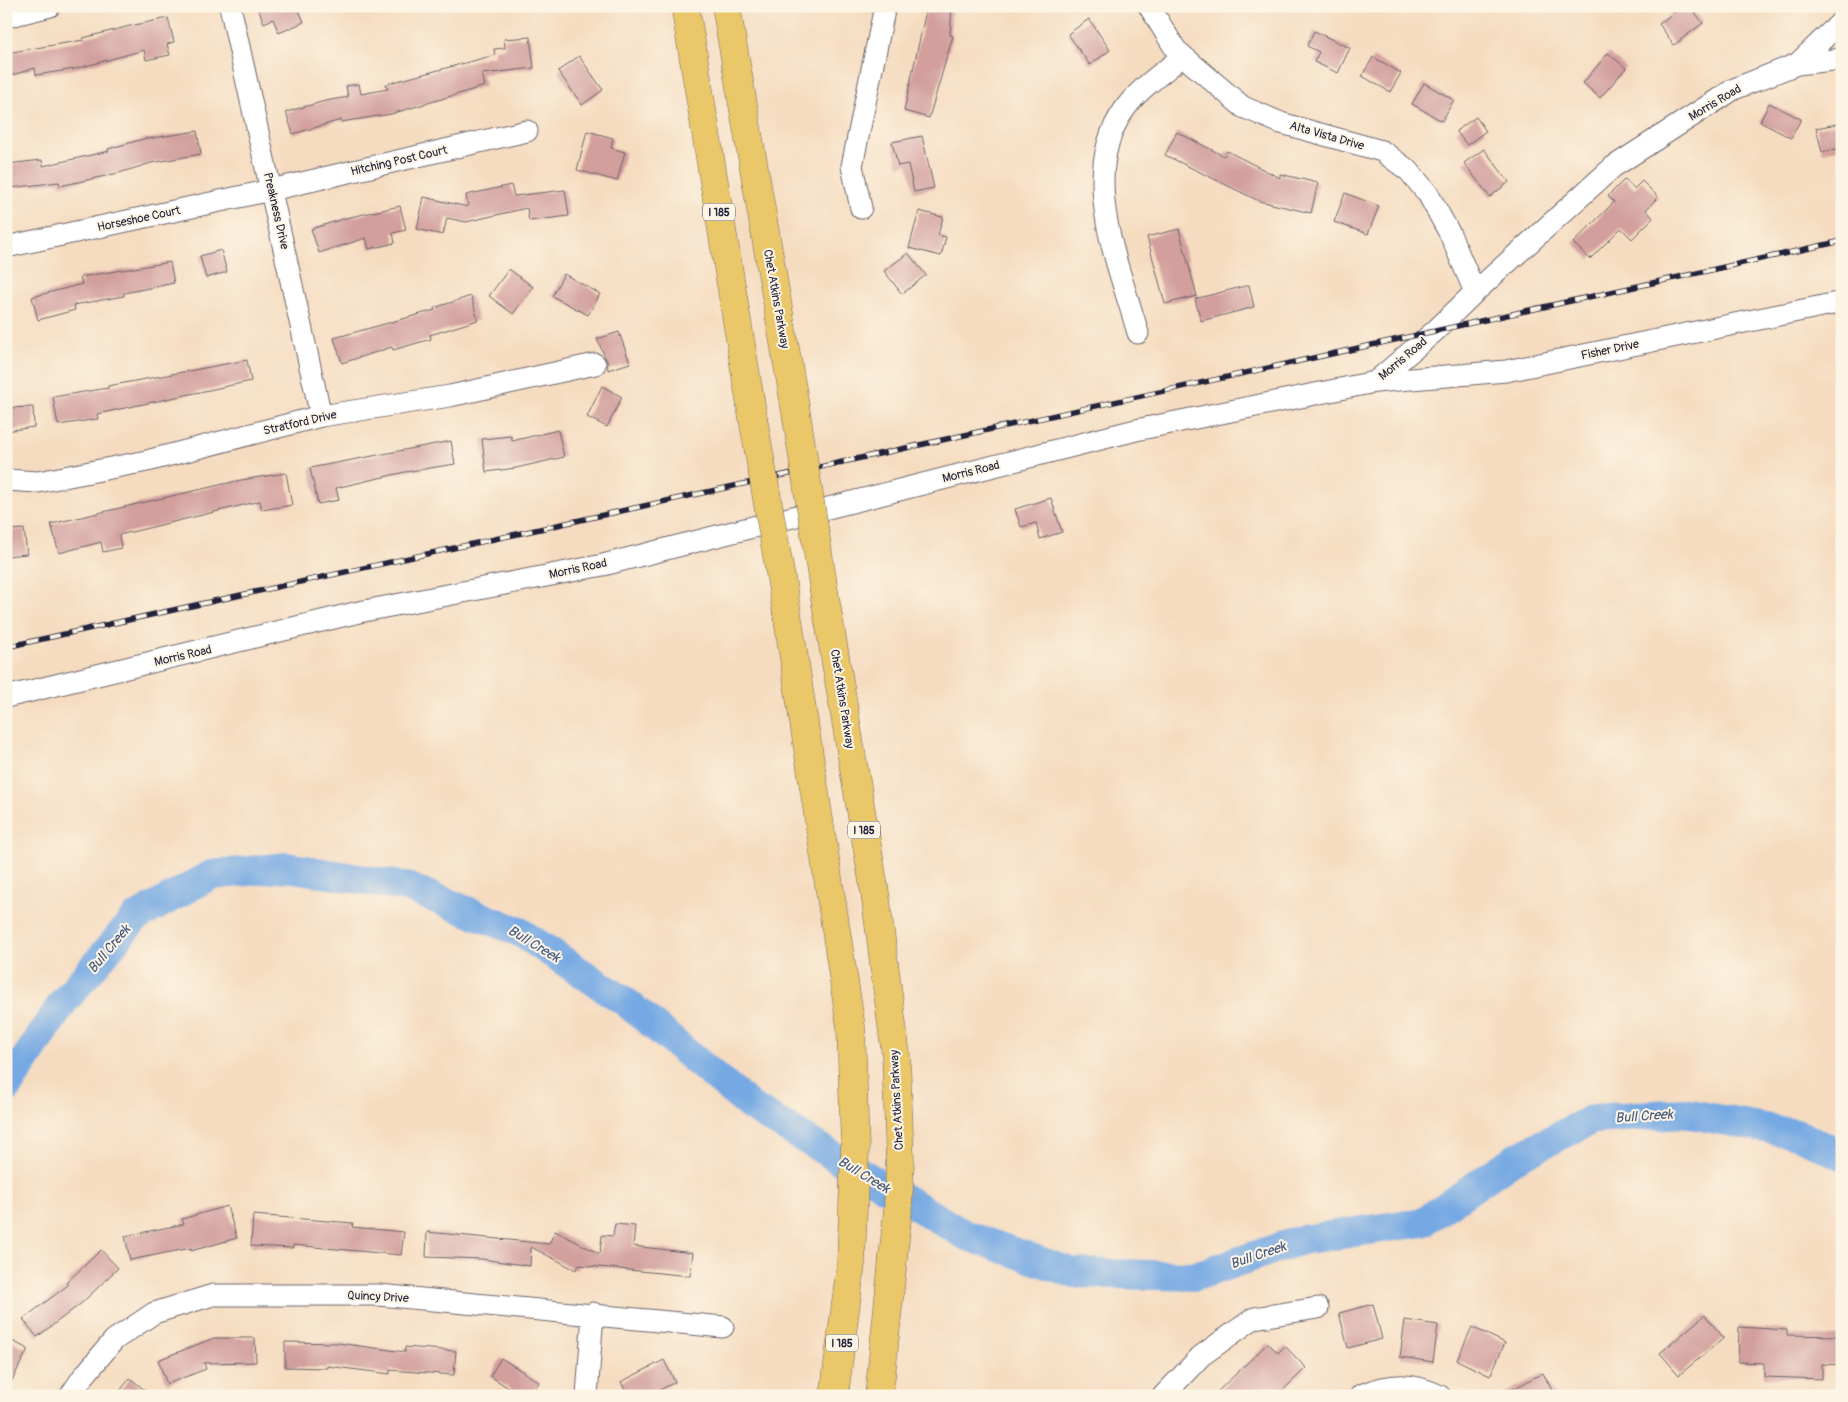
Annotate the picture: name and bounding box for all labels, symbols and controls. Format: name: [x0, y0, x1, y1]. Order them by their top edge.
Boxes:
street label: Morris Road: [1686, 81, 1744, 125]
street label: Alta Vista Drive: [1288, 118, 1366, 154]
street label: Hitching Post Court: [349, 143, 449, 179]
street label: Preakness Drive: [260, 171, 292, 251]
street label: Horseshoe Court: [96, 203, 182, 235]
road number: I 185: [703, 203, 735, 220]
street label: Chet Atkins Parkway: [760, 248, 792, 350]
street label: Morris Road: [1376, 334, 1430, 384]
street label: Fisher Drive: [1580, 337, 1640, 363]
street label: Stratford Drive: [262, 407, 338, 439]
street label: Morris Road: [941, 458, 1001, 486]
street label: Morris Road: [548, 556, 608, 582]
street label: Morris Road: [153, 642, 213, 670]
street label: Chet Atkins Parkway: [827, 648, 857, 750]
road number: I 185: [848, 822, 880, 838]
water label: Bull Creek: [84, 921, 135, 977]
water label: Bull Creek: [505, 922, 564, 967]
street label: Chet Atkins Parkway: [887, 1049, 907, 1151]
water label: Bull Creek: [1615, 1105, 1675, 1126]
water label: Bull Creek: [835, 1153, 894, 1198]
water label: Bull Creek: [1228, 1237, 1289, 1272]
street label: Quincy Drive: [347, 1288, 409, 1306]
road number: I 185: [826, 1335, 858, 1352]

